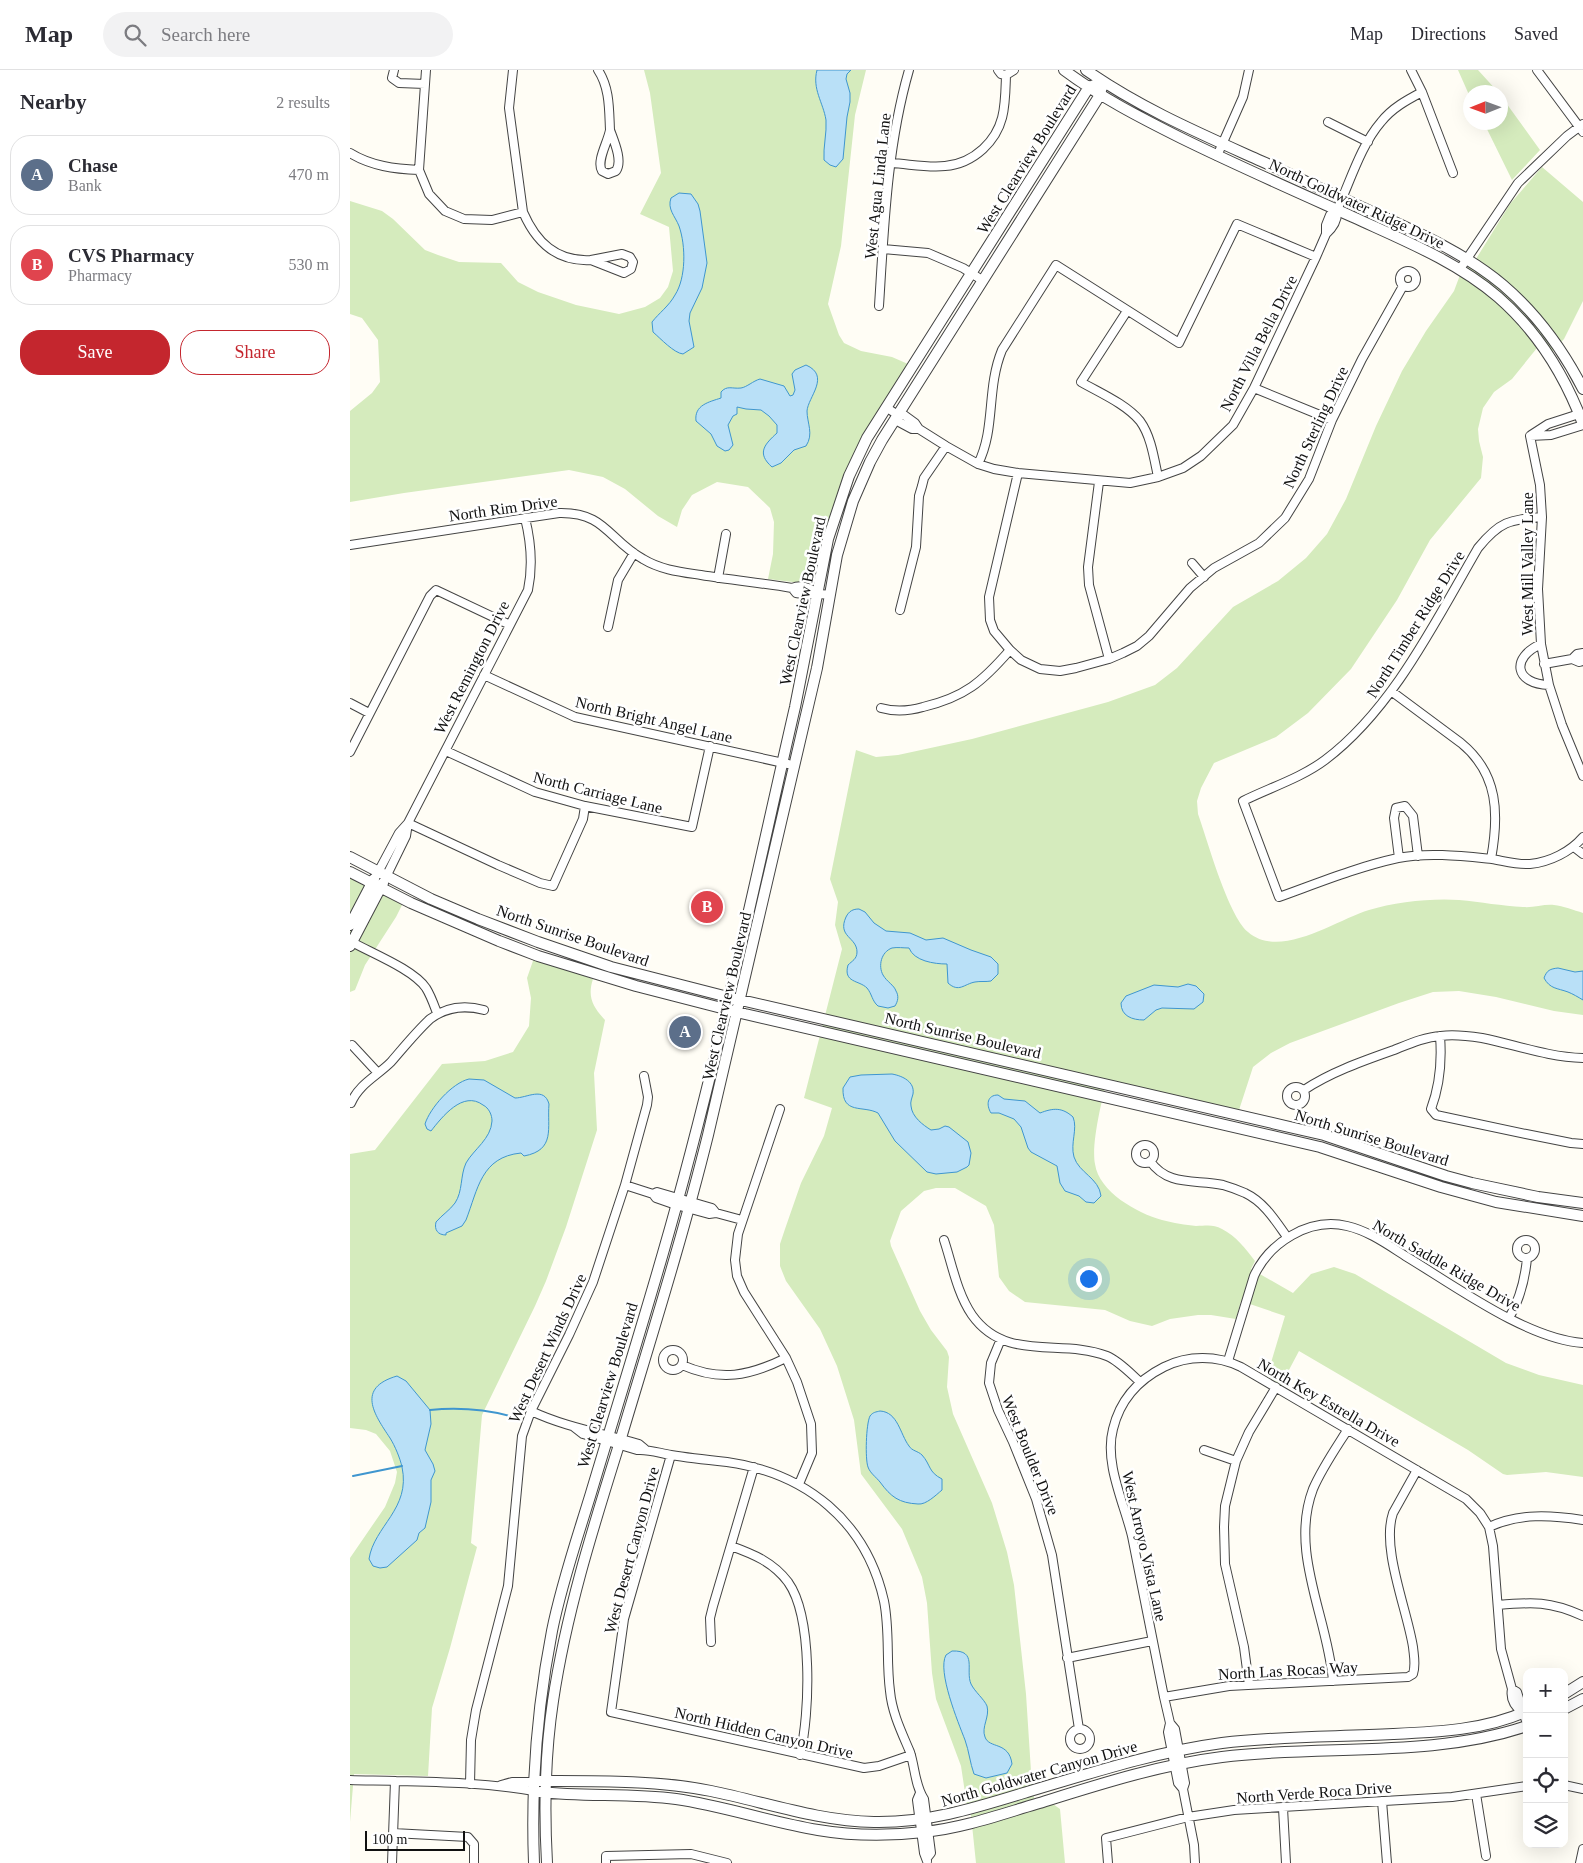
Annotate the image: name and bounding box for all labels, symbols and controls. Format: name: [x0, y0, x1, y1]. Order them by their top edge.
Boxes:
search box: [103, 12, 453, 57]
text: Map: [25, 21, 73, 47]
icon: search: [121, 21, 149, 49]
text: Search here: [161, 24, 250, 45]
text: Map: [1350, 24, 1383, 44]
text: Directions: [1411, 24, 1486, 44]
text: Saved: [1514, 24, 1558, 44]
street label: West Clearview Boulevard: [974, 82, 1079, 237]
north arrow: [1463, 85, 1508, 130]
text: Nearby: [20, 90, 87, 114]
text: 2 results: [276, 94, 330, 111]
street label: West Agua Linda Lane: [861, 112, 895, 260]
text: Chase: [68, 155, 118, 176]
street label: North Goldwater Ridge Drive: [1266, 155, 1447, 253]
text: A: [31, 166, 43, 183]
text: 470 m: [289, 166, 329, 183]
text: Bank: [68, 177, 102, 194]
text: CVS Pharmacy: [68, 245, 194, 266]
text: B: [32, 256, 42, 273]
text: 530 m: [289, 256, 329, 273]
text: Pharmacy: [68, 267, 132, 284]
street label: North Villa Bella Drive: [1217, 272, 1300, 414]
button: Save: [20, 330, 170, 375]
button: Share: [180, 330, 330, 375]
street label: North Sterling Drive: [1280, 364, 1352, 491]
street label: North Rim Drive: [448, 492, 558, 525]
street label: West Mill Valley Lane: [1519, 492, 1537, 636]
street label: West Clearview Boulevard: [776, 515, 829, 687]
street label: North Timber Ridge Drive: [1363, 548, 1469, 701]
street label: West Remington Drive: [430, 598, 513, 737]
street label: North Bright Angel Lane: [574, 693, 734, 747]
street label: North Carriage Lane: [531, 768, 664, 818]
pin: B: [691, 888, 723, 926]
street label: North Sunrise Boulevard: [494, 901, 651, 970]
street label: West Clearview Boulevard: [699, 910, 754, 1082]
street label: North Sunrise Boulevard: [883, 1009, 1043, 1062]
pin: A: [669, 1013, 701, 1051]
street label: North Sunrise Boulevard: [1293, 1106, 1451, 1169]
street label: North Saddle Ridge Drive: [1369, 1216, 1524, 1316]
your location: [1076, 1266, 1102, 1292]
street label: West Desert Winds Drive: [505, 1271, 590, 1425]
street label: West Clearview Boulevard: [574, 1300, 641, 1470]
street label: North Key Estrella Drive: [1254, 1355, 1403, 1451]
street label: West Boulder Drive: [999, 1393, 1062, 1518]
street label: West Desert Canyon Drive: [601, 1465, 663, 1635]
street label: West Arroyo Vista Lane: [1118, 1469, 1170, 1623]
street label: North Las Rocas Way: [1218, 1658, 1359, 1684]
map controls: [1523, 1668, 1568, 1848]
button: +: [1523, 1668, 1568, 1713]
street label: North Hidden Canyon Drive: [673, 1704, 855, 1762]
button: −: [1523, 1713, 1568, 1758]
street label: North Goldwater Canyon Drive: [939, 1737, 1139, 1811]
button: locate: [1523, 1758, 1568, 1803]
street label: North Verde Roca Drive: [1236, 1779, 1392, 1806]
button: layers: [1523, 1803, 1568, 1848]
scale bar: [365, 1828, 465, 1851]
text: 100 m: [372, 1832, 407, 1847]

